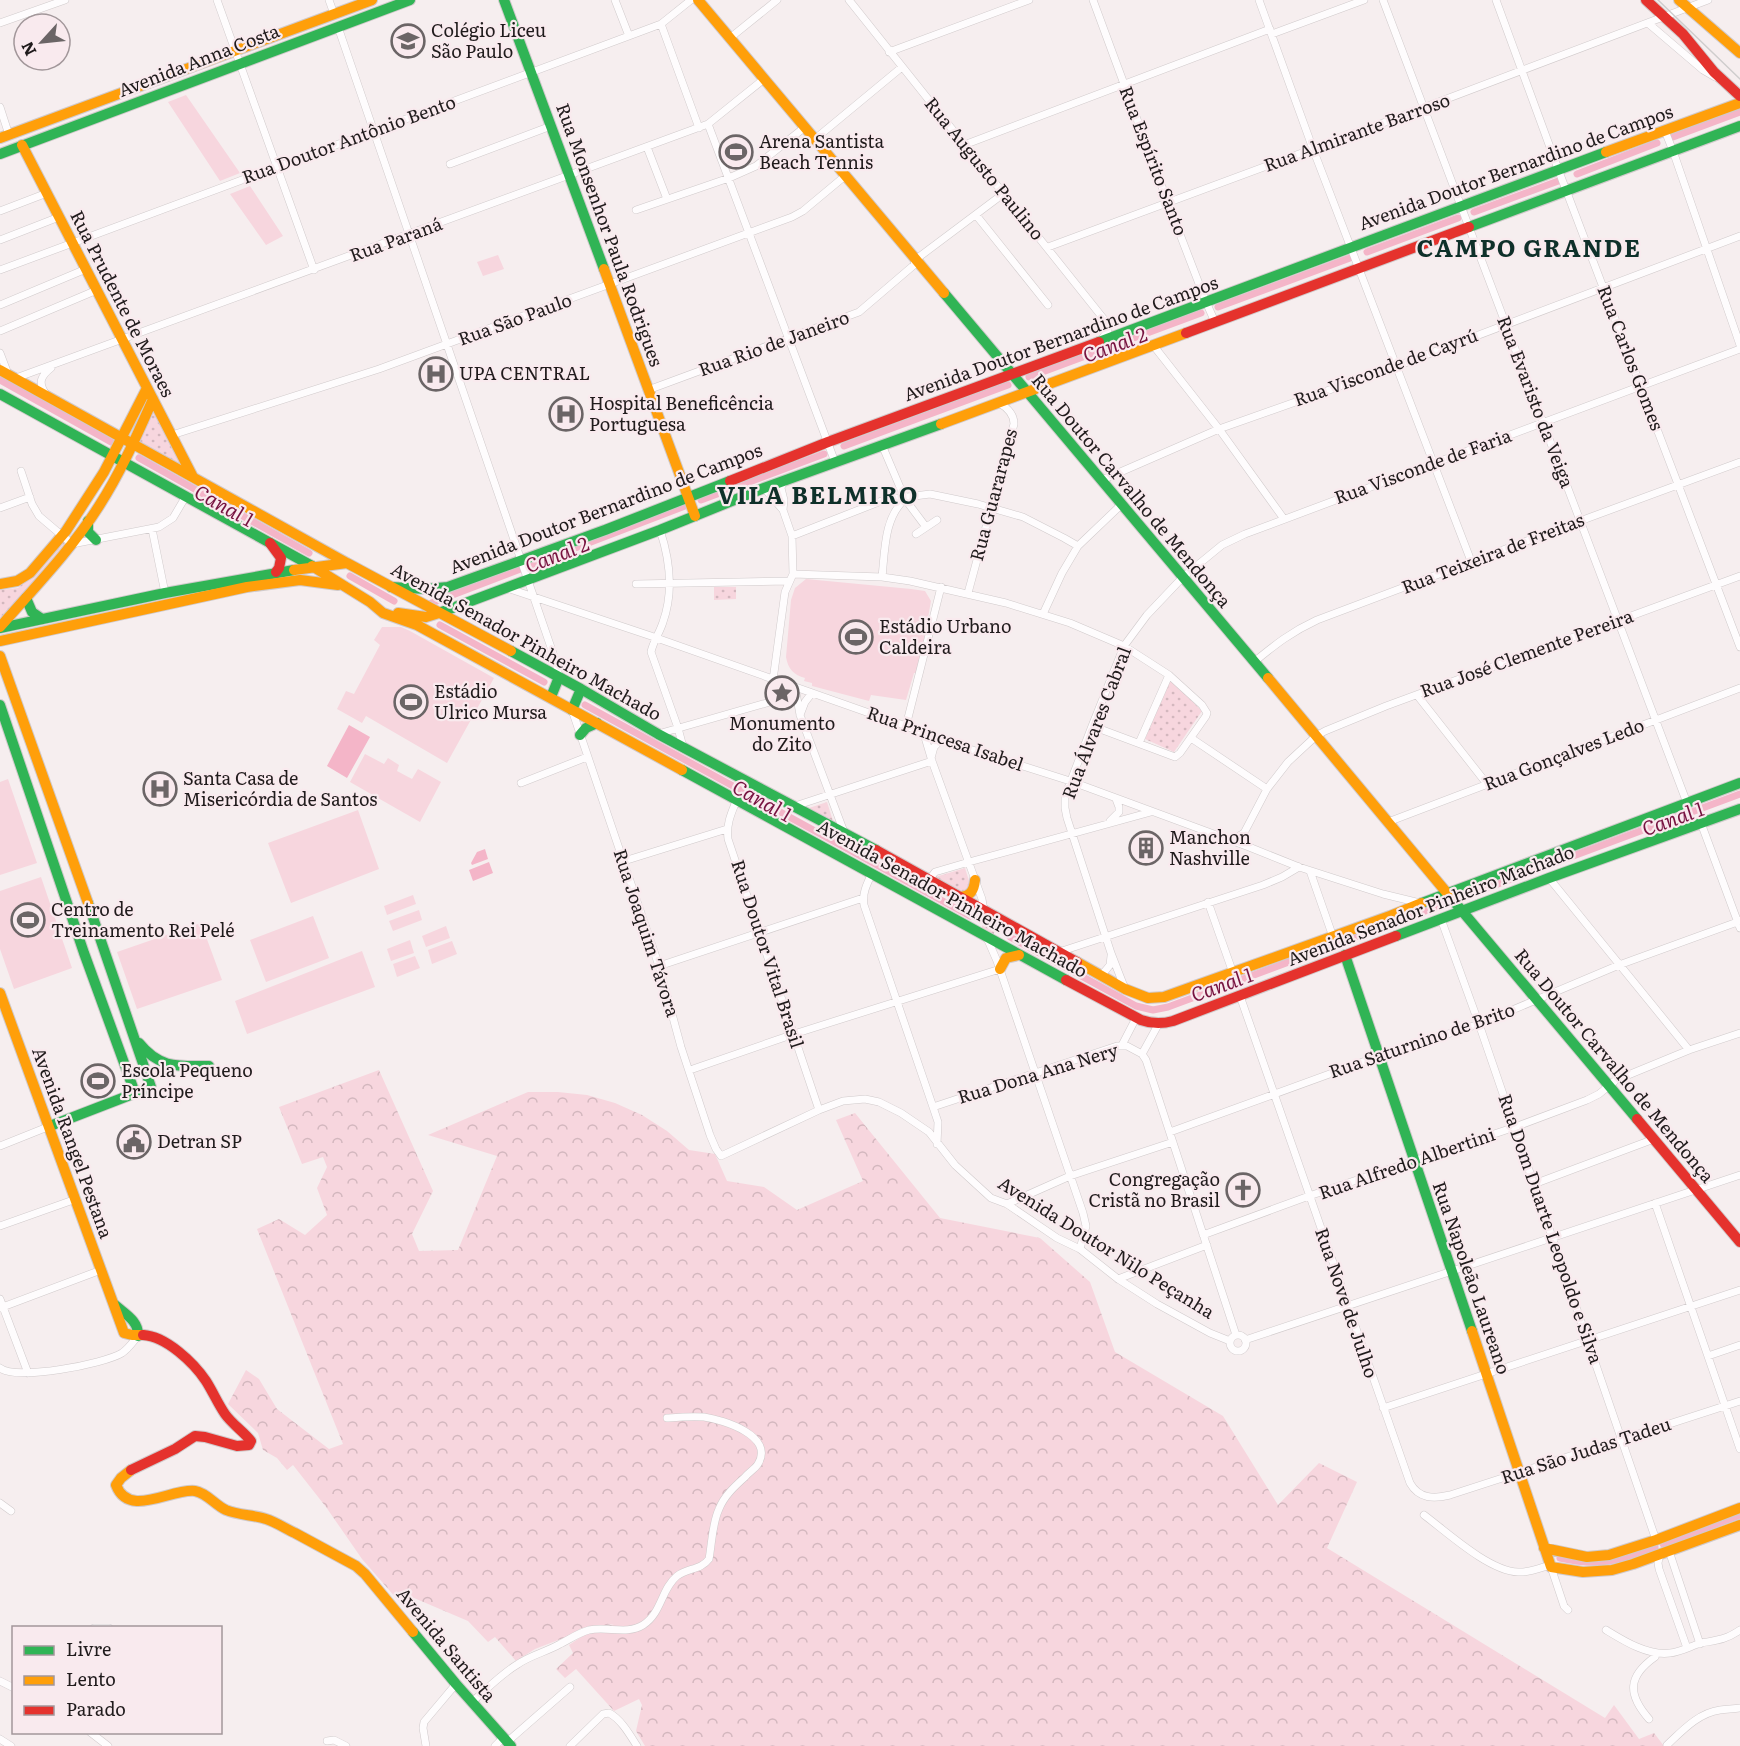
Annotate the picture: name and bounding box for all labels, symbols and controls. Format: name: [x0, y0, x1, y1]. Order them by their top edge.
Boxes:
north arrow: [12, 12, 72, 72]
street label: Avenida Anna Costa: [114, 16, 283, 103]
place label: Colégio Liceu São Paulo: [431, 16, 546, 64]
school or university icon: Colégio Liceu São Paulo: [390, 23, 426, 59]
text: N: [14, 38, 41, 61]
street label: Rua Espírito Santo: [1113, 82, 1195, 239]
street label: Rua Almirante Barroso: [1260, 85, 1453, 178]
street label: Rua Doutor Antônio Bento: [238, 87, 459, 190]
street label: Rua Augusto Paulino: [919, 91, 1052, 246]
street label: Avenida Doutor Bernardino de Campos: [1355, 97, 1676, 236]
street label: Rua Monsenhor Paula Rodrigues: [550, 99, 671, 370]
place label: Arena Santista Beach Tennis: [759, 127, 884, 175]
sports icon: Arena Santista Beach Tennis: [718, 134, 754, 170]
street label: Rua Prudente de Moraes: [64, 205, 182, 401]
street label: Rua Paraná: [345, 209, 446, 268]
district label: CAMPO GRANDE: [1417, 229, 1642, 264]
street label: Avenida Doutor Bernardino de Campos: [900, 268, 1221, 407]
street label: Rua Carlos Gomes: [1591, 281, 1671, 434]
street label: Rua São Paulo: [454, 286, 575, 352]
street label: Rua Rio de Janeiro: [694, 303, 853, 382]
street label: Rua Evaristo da Veiga: [1491, 311, 1582, 492]
water label: Canal 2: [1078, 318, 1151, 369]
street label: Rua Visconde de Cayrú: [1290, 321, 1481, 412]
hospital icon: UPA CENTRAL: [418, 356, 454, 392]
place label: UPA CENTRAL: [459, 359, 590, 386]
street label: Rua Doutor Carvalho de Mendonça: [1026, 367, 1239, 613]
place label: Hospital Beneficência Portuguesa: [589, 389, 774, 437]
hospital icon: Hospital Beneficência Portuguesa: [548, 396, 584, 432]
street label: Rua Visconde de Faria: [1330, 421, 1515, 510]
street label: Rua Guararapes: [962, 426, 1023, 564]
street label: Avenida Doutor Bernardino de Campos: [445, 435, 766, 580]
water label: Canal 1: [190, 476, 261, 533]
district label: VILA BELMIRO: [717, 476, 919, 511]
street label: Rua Teixeira de Freitas: [1397, 505, 1588, 600]
water label: Canal 2: [520, 527, 593, 579]
street label: Avenida Senador Pinheiro Machado: [387, 555, 667, 727]
street label: Rua José Clemente Pereira: [1416, 601, 1637, 704]
place label: Estádio Urbano Caldeira: [879, 612, 1011, 660]
sports icon: Estádio Urbano Caldeira: [838, 619, 874, 655]
street label: Rua Álvares Cabral: [1054, 642, 1137, 803]
place icon: Monumento do Zito: [764, 675, 800, 711]
place label: Estádio Ulrico Mursa: [434, 677, 547, 725]
sports icon: Estádio Ulrico Mursa: [393, 684, 429, 720]
street label: Rua Princesa Isabel: [863, 698, 1028, 777]
place label: Monumento do Zito: [729, 709, 835, 757]
street label: Rua Gonçalves Ledo: [1479, 711, 1648, 797]
place label: Santa Casa de Misericórdia de Santos: [183, 764, 377, 812]
hospital icon: Santa Casa de Misericórdia de Santos: [142, 771, 178, 807]
water label: Canal 1: [728, 771, 799, 828]
water label: Canal 1: [1637, 792, 1708, 842]
street label: Avenida Senador Pinheiro Machado: [813, 812, 1093, 984]
place label: Manchon Nashville: [1169, 823, 1251, 871]
building icon: Manchon Nashville: [1128, 830, 1164, 866]
street label: Avenida Senador Pinheiro Machado: [1283, 837, 1578, 972]
street label: Rua Joaquim Távora: [608, 845, 687, 1020]
street label: Rua Doutor Vital Brasil: [725, 856, 812, 1051]
place label: Centro de Treinamento Rei Pelé: [51, 895, 235, 943]
sports icon: Centro de Treinamento Rei Pelé: [10, 902, 46, 938]
street label: Rua Doutor Carvalho de Mendonça: [1509, 942, 1722, 1188]
water label: Canal 1: [1186, 958, 1257, 1008]
street label: Rua Saturnino de Brito: [1325, 995, 1518, 1084]
street label: Rua Dona Ana Nery: [954, 1035, 1122, 1110]
street label: Avenida Rangel Pestana: [26, 1043, 121, 1242]
place label: Escola Pequeno Príncipe: [121, 1056, 253, 1104]
sports icon: Escola Pequeno Príncipe: [80, 1063, 116, 1099]
street label: Rua Dom Duarte Leopoldo e Silva: [1492, 1090, 1611, 1367]
street label: Rua Alfredo Albertini: [1315, 1120, 1498, 1205]
public building icon: Detran SP: [116, 1124, 152, 1160]
place label: Detran SP: [157, 1127, 242, 1154]
place label: Congregação Cristã no Brasil: [1089, 1165, 1220, 1213]
street label: Avenida Doutor Nilo Peçanha: [993, 1169, 1220, 1325]
church icon: Congregação Cristã no Brasil: [1225, 1172, 1261, 1208]
street label: Rua Napoleão Laureano: [1427, 1177, 1518, 1378]
street label: Rua Nove de Julho: [1309, 1224, 1386, 1381]
street label: Rua São Judas Tadeu: [1497, 1409, 1674, 1490]
street label: Avenida Santista: [391, 1581, 504, 1708]
legend: [12, 1626, 222, 1734]
text: Livre: [66, 1635, 111, 1662]
text: Lento: [66, 1665, 116, 1692]
text: Parado: [66, 1695, 126, 1722]

